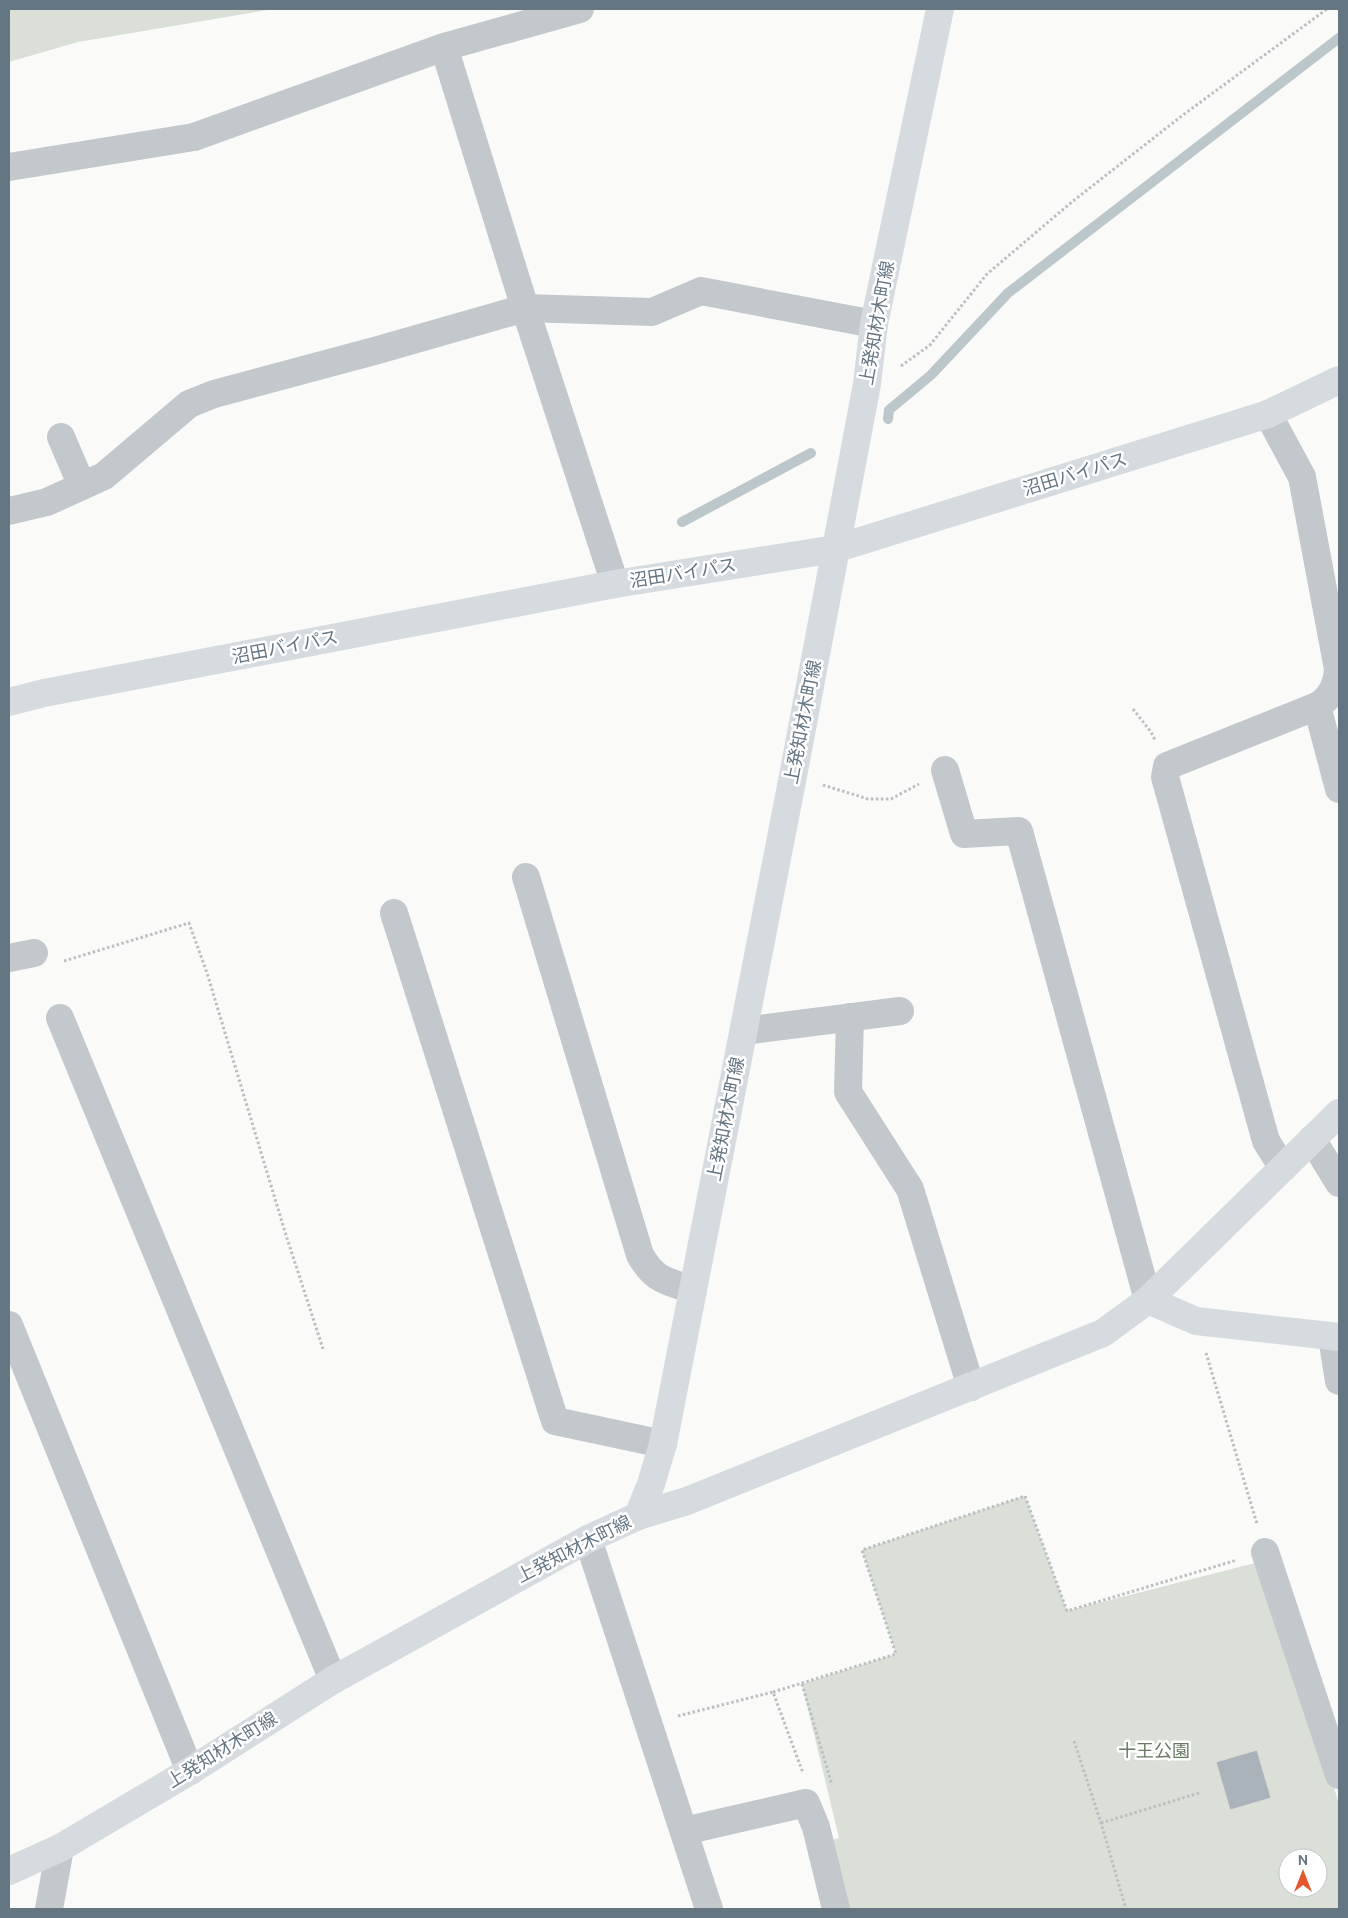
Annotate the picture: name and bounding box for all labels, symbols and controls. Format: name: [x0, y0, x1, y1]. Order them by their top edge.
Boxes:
street label: 上発知材木町線: [855, 259, 897, 387]
street label: 沼田バイパス: [1020, 448, 1129, 498]
street label: 沼田バイパス: [628, 554, 738, 590]
street label: 沼田バイパス: [230, 626, 340, 666]
street label: 上発知材木町線: [780, 658, 824, 786]
street label: 上発知材木町線: [703, 1055, 747, 1183]
street label: 上発知材木町線: [513, 1511, 634, 1586]
street label: 上発知材木町線: [163, 1707, 280, 1791]
park label: 十王公園: [1118, 1740, 1190, 1760]
north arrow: [1278, 1848, 1328, 1898]
text: N: [1298, 1852, 1308, 1868]

